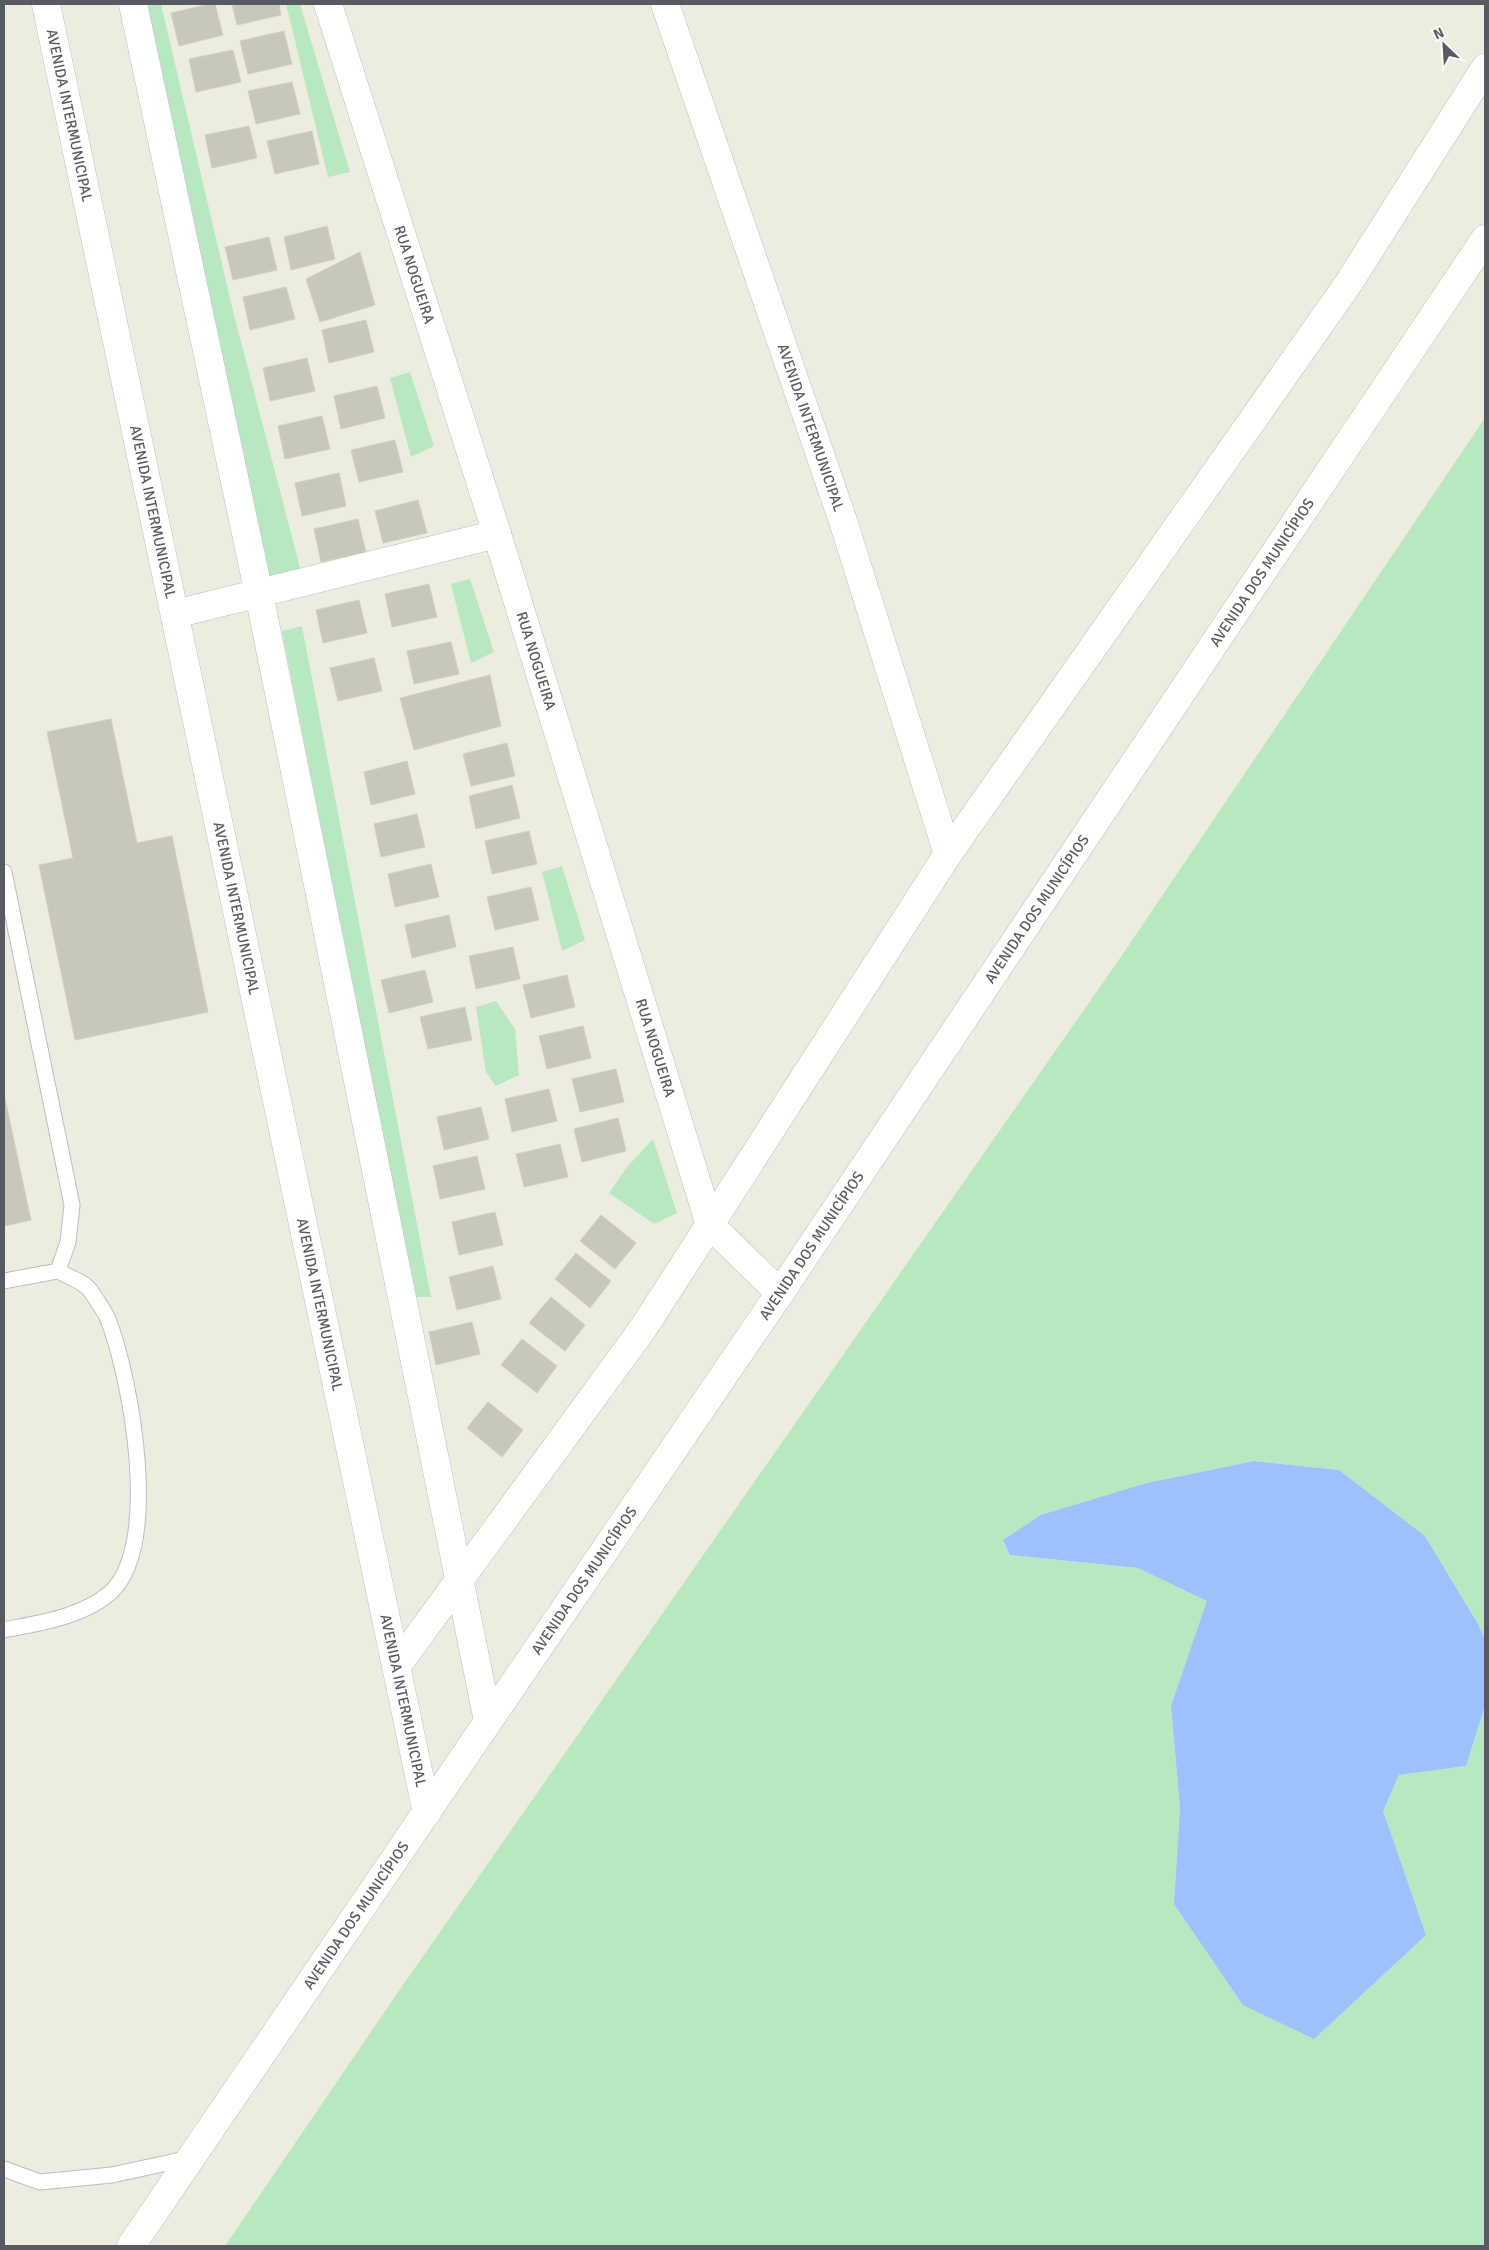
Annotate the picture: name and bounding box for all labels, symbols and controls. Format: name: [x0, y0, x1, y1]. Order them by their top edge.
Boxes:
north arrow: [1419, 20, 1469, 70]
text: N: [1431, 24, 1447, 43]
street label: AVENIDA INTERMUNICIPAL: [43, 27, 97, 204]
street label: RUA NOGUEIRA: [390, 223, 438, 326]
street label: AVENIDA INTERMUNICIPAL: [774, 341, 848, 514]
street label: AVENIDA INTERMUNICIPAL: [126, 424, 180, 600]
street label: AVENIDA DOS MUNICÍPIOS: [1206, 495, 1318, 650]
street label: RUA NOGUEIRA: [512, 609, 560, 712]
street label: AVENIDA INTERMUNICIPAL: [209, 820, 263, 997]
street label: AVENIDA DOS MUNICÍPIOS: [981, 831, 1093, 987]
street label: RUA NOGUEIRA: [632, 996, 679, 1099]
street label: AVENIDA DOS MUNICÍPIOS: [755, 1168, 868, 1323]
street label: AVENIDA INTERMUNICIPAL: [293, 1216, 347, 1393]
street label: AVENIDA DOS MUNICÍPIOS: [527, 1503, 641, 1658]
street label: AVENIDA INTERMUNICIPAL: [376, 1613, 430, 1789]
street label: AVENIDA DOS MUNICÍPIOS: [300, 1838, 413, 1993]

